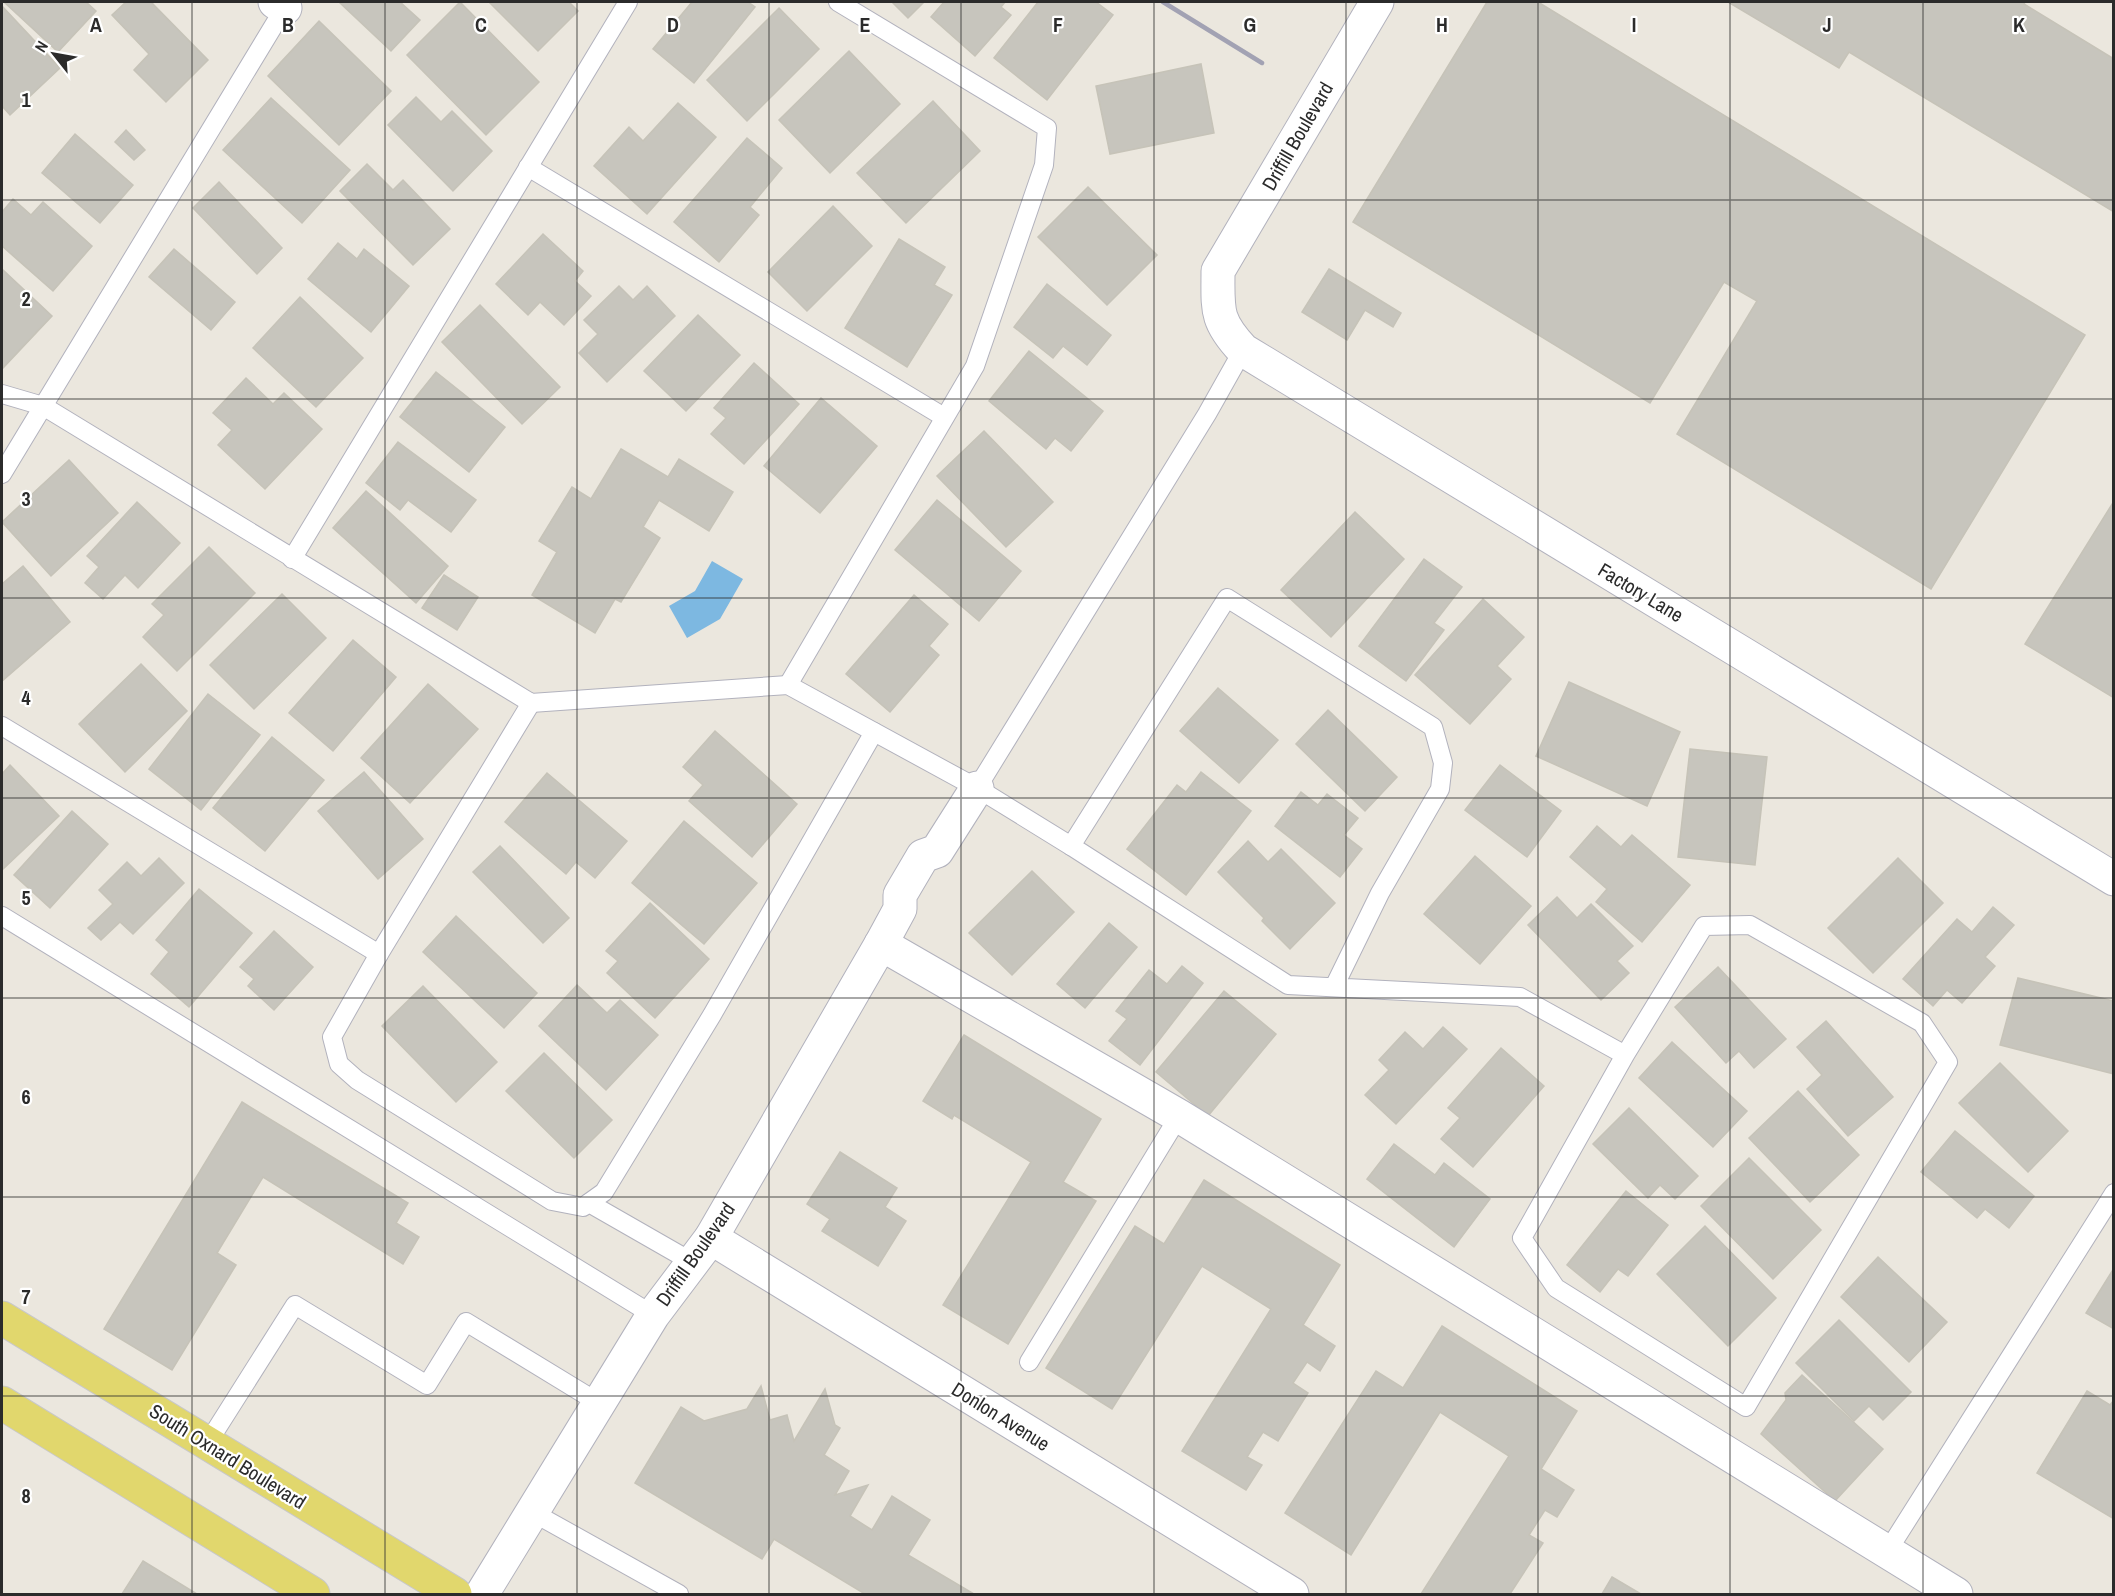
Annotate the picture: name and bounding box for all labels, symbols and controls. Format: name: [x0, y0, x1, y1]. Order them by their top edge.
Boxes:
text: A: [90, 11, 102, 38]
text: B: [282, 11, 294, 38]
text: C: [475, 11, 487, 38]
text: D: [667, 11, 679, 38]
text: E: [860, 11, 871, 38]
text: F: [1053, 11, 1063, 38]
text: G: [1244, 11, 1256, 38]
text: H: [1436, 11, 1448, 38]
text: I: [1632, 11, 1636, 38]
text: J: [1822, 11, 1832, 38]
text: K: [2013, 11, 2025, 38]
north arrow: [24, 24, 84, 84]
text: N: [29, 37, 53, 56]
street label: Driffill Boulevard: [1255, 77, 1339, 195]
text: 1: [21, 86, 31, 113]
text: 2: [21, 285, 31, 312]
text: 3: [21, 485, 31, 512]
street label: Factory Lane: [1593, 556, 1689, 628]
text: 4: [21, 684, 31, 711]
text: 5: [21, 884, 31, 911]
text: 6: [21, 1083, 31, 1110]
street label: Driffill Boulevard: [649, 1197, 741, 1311]
text: 7: [21, 1283, 31, 1310]
street label: Donlon Avenue: [947, 1375, 1055, 1457]
street label: South Oxnard Boulevard: [145, 1397, 311, 1515]
text: 8: [21, 1482, 31, 1509]

